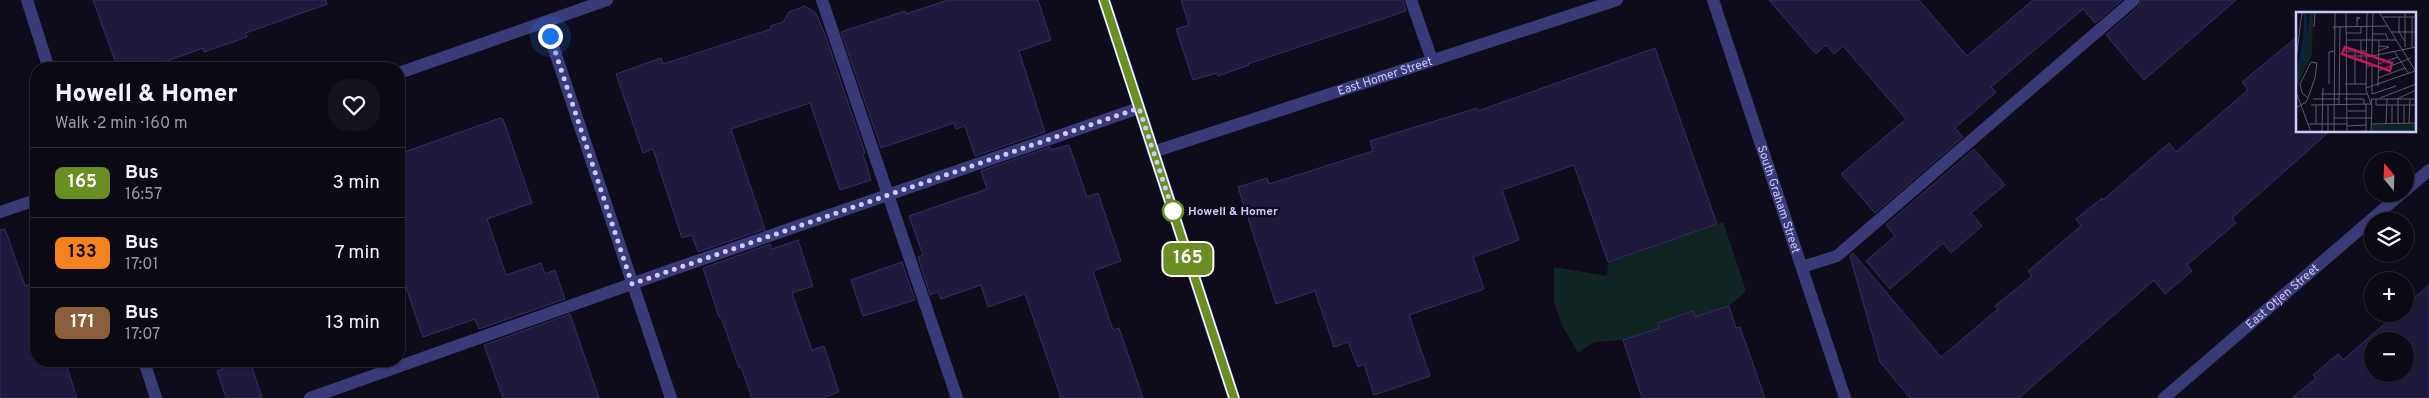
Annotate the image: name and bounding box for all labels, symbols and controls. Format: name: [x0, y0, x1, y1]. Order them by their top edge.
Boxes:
inset map: [2296, 12, 2416, 132]
your location: [538, 24, 563, 49]
street label: East Homer Street: [1336, 54, 1435, 100]
button: heart: [328, 79, 380, 131]
text: Howell & Homer: [55, 80, 237, 110]
text: Walk · 2 min · 160 m: [55, 114, 187, 134]
street label: South Graham Street: [1753, 144, 1803, 256]
north arrow: [2364, 152, 2414, 202]
map controls: [2364, 152, 2414, 382]
text: Bus: [125, 161, 159, 185]
text: 165: [68, 171, 97, 194]
text: 3 min: [332, 171, 380, 195]
text: 16:57: [125, 185, 162, 205]
marker: Howell & Homer: [1162, 200, 1184, 222]
place label: Howell & Homer: [1188, 204, 1278, 220]
button: layers: [2364, 212, 2414, 262]
text: Bus: [125, 231, 159, 255]
text: 133: [68, 241, 97, 264]
text: 7 min: [335, 241, 380, 265]
line badge: 165: [1159, 243, 1217, 275]
text: 165: [1173, 247, 1203, 270]
text: 17:01: [125, 255, 158, 275]
street label: East Otjen Street: [2243, 261, 2323, 333]
button: +: [2364, 272, 2414, 322]
text: Bus: [125, 301, 159, 325]
text: 171: [70, 311, 95, 334]
text: 13 min: [325, 311, 380, 335]
text: 17:07: [125, 325, 160, 345]
button: −: [2364, 332, 2414, 382]

